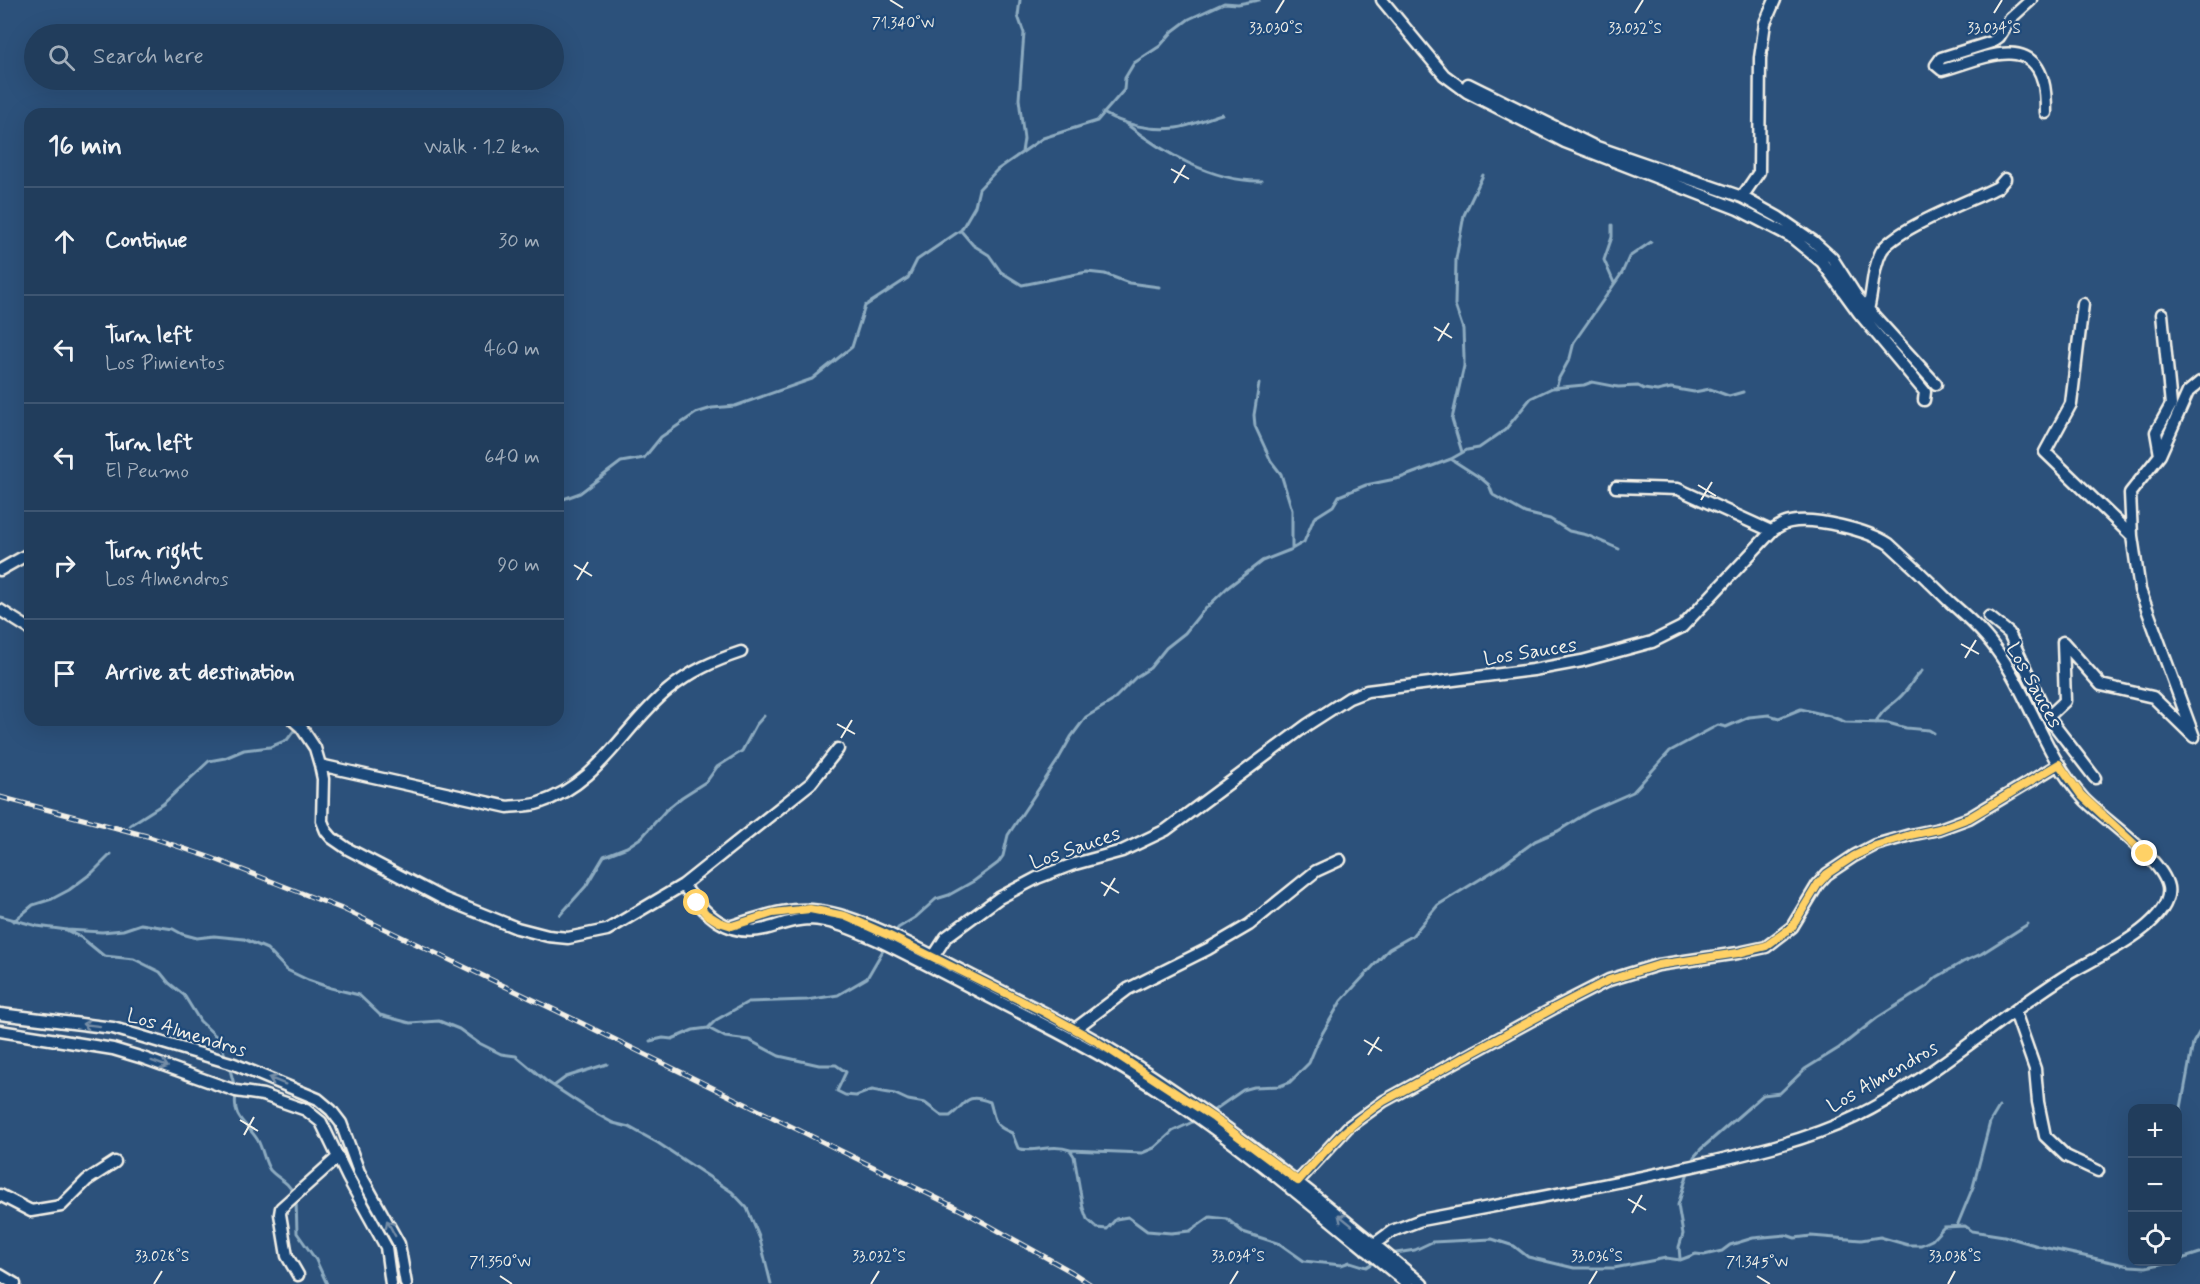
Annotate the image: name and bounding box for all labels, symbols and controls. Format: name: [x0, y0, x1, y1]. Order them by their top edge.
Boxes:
text: 71.340°W: [872, 14, 934, 34]
text: 33.030°S: [1249, 19, 1303, 39]
text: 33.032°S: [1608, 19, 1662, 39]
text: 33.034°S: [1967, 19, 2021, 39]
search box: [24, 24, 564, 90]
icon: search: [45, 41, 78, 74]
text: Search here: [93, 43, 204, 71]
text: 16 min: [48, 130, 122, 164]
text: Walk · 1.2 km: [424, 134, 540, 161]
icon: ahead: [48, 225, 81, 258]
text: Continue: [105, 227, 187, 255]
text: 30 m: [498, 228, 540, 255]
text: Turn left: [105, 322, 193, 350]
icon: left: [48, 333, 81, 366]
text: 460 m: [484, 336, 540, 363]
text: Los Pimientos: [105, 350, 225, 377]
text: Turn left: [105, 430, 193, 458]
icon: left: [48, 441, 81, 474]
text: 640 m: [484, 444, 540, 471]
text: El Peumo: [105, 458, 189, 485]
text: Turn right: [105, 538, 203, 566]
icon: right: [48, 549, 81, 582]
text: 90 m: [497, 552, 540, 579]
text: Los Almendros: [105, 566, 229, 593]
street label: Los Sauces: [1482, 632, 1579, 673]
street label: Los Sauces: [1999, 638, 2068, 733]
icon: arrive: [48, 657, 81, 690]
text: Arrive at destination: [105, 659, 295, 687]
street label: Los Sauces: [1027, 820, 1124, 877]
route end: [2131, 840, 2157, 866]
route start: [683, 889, 709, 915]
street label: Los Almendros: [124, 1002, 250, 1064]
one-way arrow: [81, 1019, 101, 1030]
street label: Los Almendros: [1822, 1035, 1943, 1120]
one-way arrow: [150, 1059, 169, 1070]
one-way arrow: [268, 1075, 287, 1086]
map controls: [2128, 1104, 2182, 1266]
button: +: [2128, 1104, 2182, 1158]
button: −: [2128, 1158, 2182, 1212]
button: locate: [2128, 1212, 2182, 1266]
one-way arrow: [1338, 1213, 1353, 1227]
one-way arrow: [385, 1220, 396, 1238]
text: 33.028°S: [135, 1247, 189, 1267]
text: 33.032°S: [852, 1247, 906, 1267]
text: 33.034°S: [1211, 1247, 1265, 1267]
text: 33.036°S: [1571, 1247, 1623, 1267]
text: 33.038°S: [1929, 1247, 1981, 1267]
text: 71.350°W: [469, 1253, 531, 1273]
text: 71.345°W: [1726, 1253, 1788, 1273]

